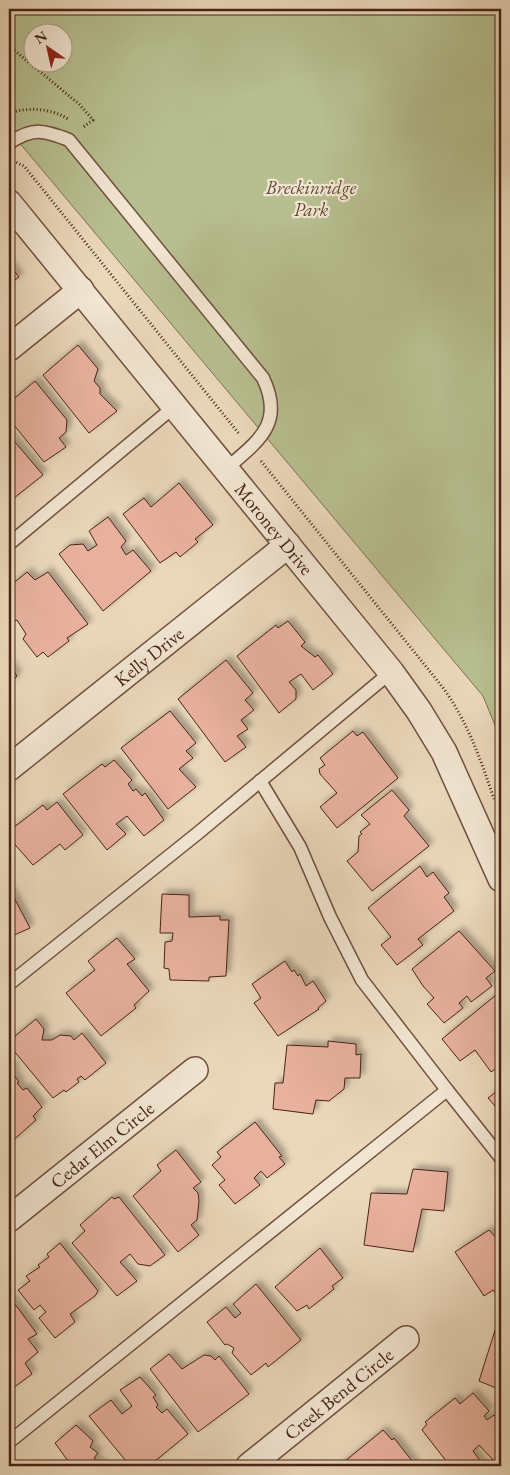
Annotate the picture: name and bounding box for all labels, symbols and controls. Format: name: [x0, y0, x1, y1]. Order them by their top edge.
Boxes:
north arrow: [22, 22, 72, 72]
text: N: [31, 26, 51, 48]
park label: Breckinridge Park: [265, 175, 357, 222]
street label: Moroney Drive: [229, 477, 319, 580]
street label: Kelly Drive: [109, 621, 189, 692]
street label: Cedar Elm Circle: [45, 1095, 159, 1194]
street label: Creek Bend Circle: [279, 1342, 398, 1445]

